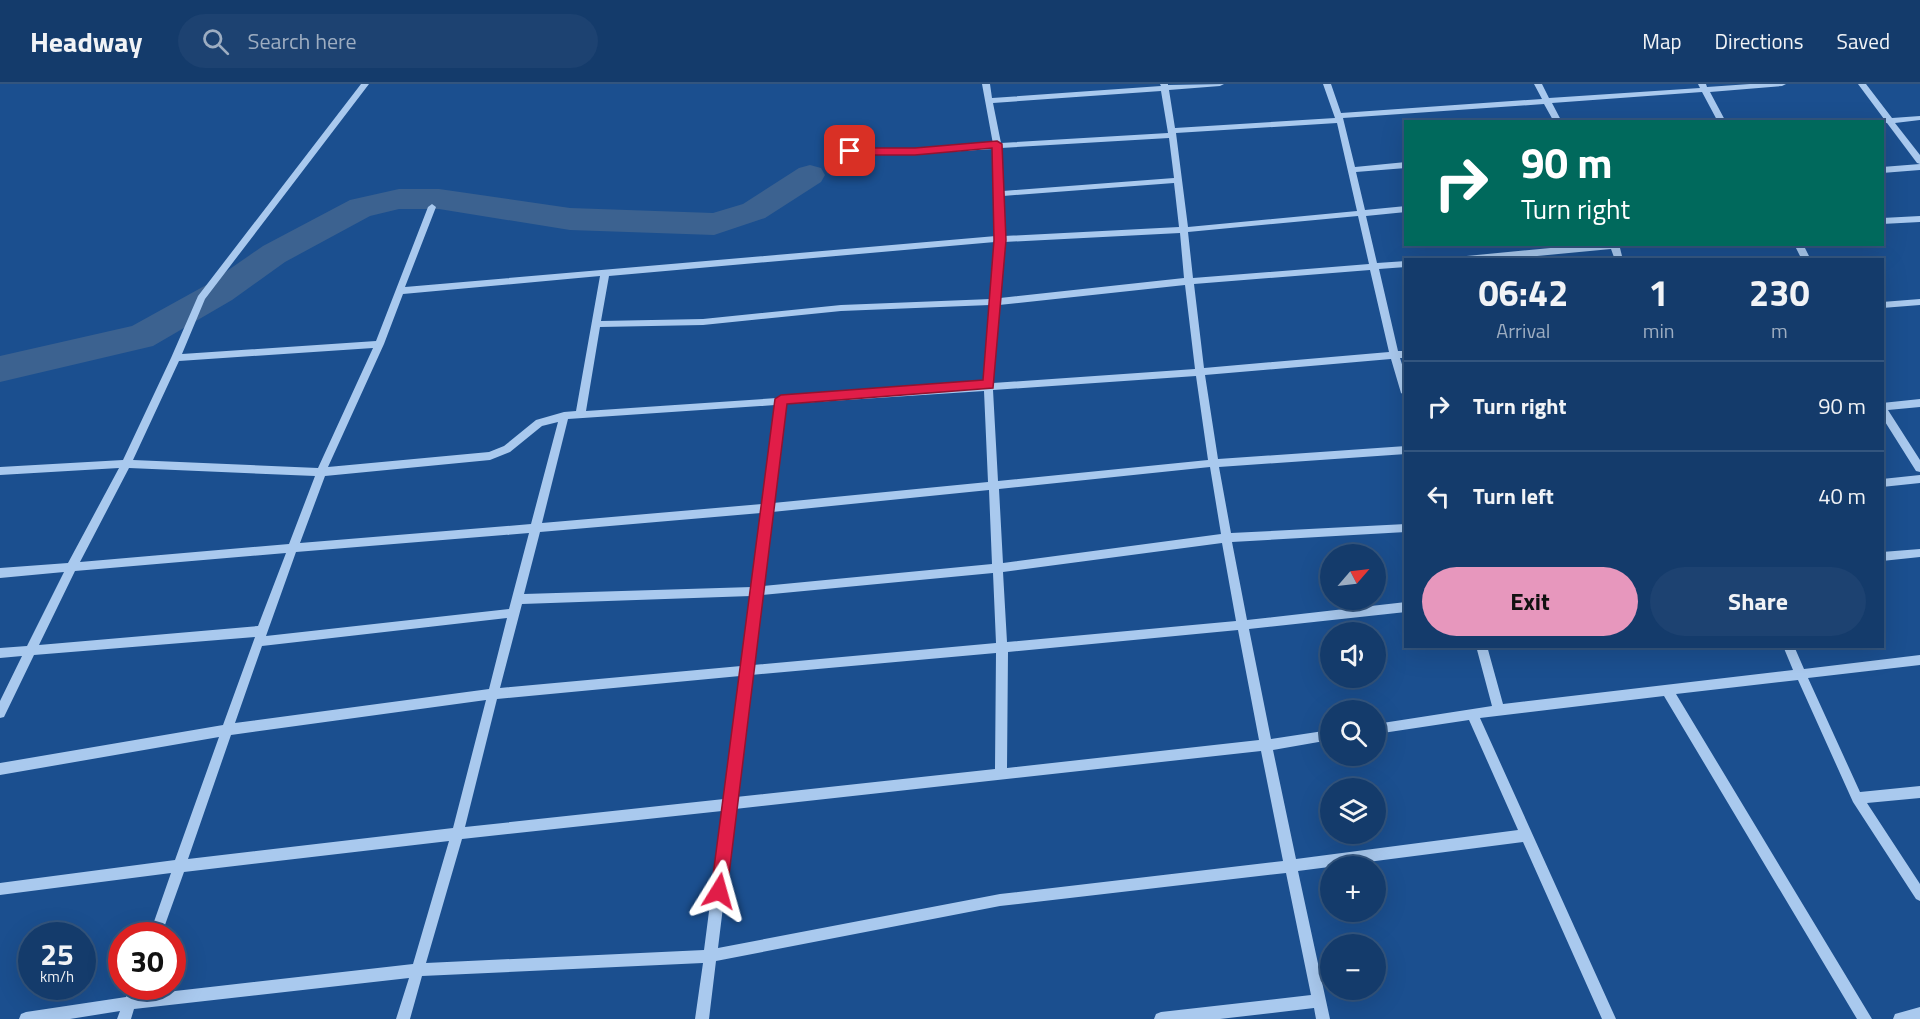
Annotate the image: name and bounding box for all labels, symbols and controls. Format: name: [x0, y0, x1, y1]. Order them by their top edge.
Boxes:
search box: [178, 14, 598, 68]
text: Headway: [30, 20, 142, 63]
text: Search here: [247, 24, 357, 58]
icon: search: [199, 25, 232, 58]
text: Map: [1642, 25, 1682, 57]
text: Directions: [1715, 25, 1804, 57]
text: Saved: [1837, 25, 1890, 57]
pin: [824, 125, 875, 176]
text: 90 m: [1521, 130, 1613, 194]
icon: arrive: [833, 134, 866, 167]
icon: right: [1422, 144, 1500, 222]
text: Turn right: [1521, 188, 1630, 229]
text: 06:42: [1478, 265, 1568, 320]
text: 1: [1649, 265, 1669, 320]
text: 230: [1749, 265, 1810, 320]
text: Arrival: [1496, 315, 1551, 346]
text: min: [1643, 315, 1675, 346]
text: m: [1771, 315, 1788, 346]
text: Turn right: [1473, 389, 1567, 423]
text: 90 m: [1818, 389, 1866, 423]
icon: right: [1422, 390, 1455, 423]
text: Turn left: [1473, 479, 1554, 513]
text: 40 m: [1818, 479, 1866, 513]
icon: left: [1422, 480, 1455, 513]
north arrow: [1320, 544, 1386, 610]
map controls: [1320, 544, 1386, 1000]
button: Exit: [1422, 567, 1638, 636]
button: Share: [1650, 567, 1866, 636]
button: sound: [1320, 622, 1386, 688]
button: search: [1320, 700, 1386, 766]
button: layers: [1320, 778, 1386, 844]
button: +: [1320, 856, 1386, 922]
position arrow: [687, 859, 751, 923]
speed limit sign: 30: [108, 922, 186, 1000]
text: 25: [40, 931, 74, 977]
button: −: [1320, 934, 1386, 1000]
text: km/h: [40, 965, 74, 988]

